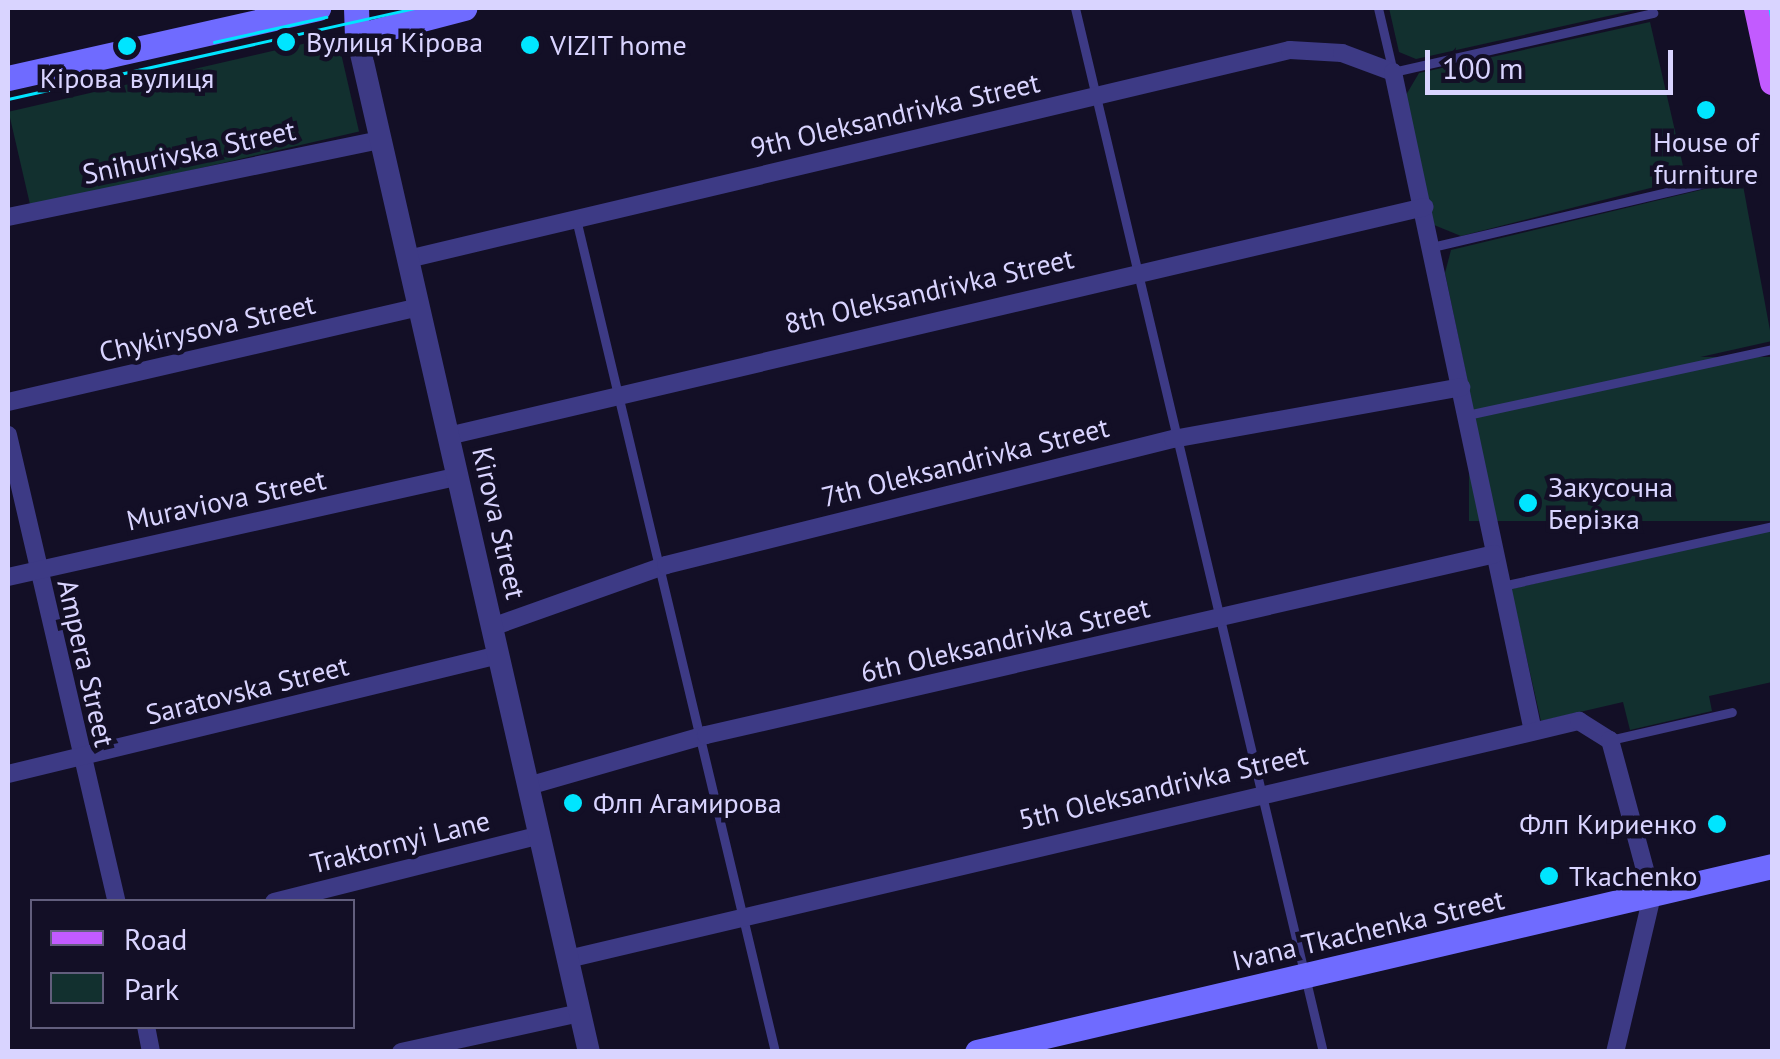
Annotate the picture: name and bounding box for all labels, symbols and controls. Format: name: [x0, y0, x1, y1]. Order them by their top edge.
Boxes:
place label: Вулиця Кірова: [306, 25, 483, 59]
place label: VIZIT home: [550, 28, 688, 62]
scale bar: [1430, 30, 1678, 92]
marker: Вулиця Кірова: [275, 31, 297, 53]
marker: VIZIT home: [519, 34, 541, 56]
marker: Кірова вулиця: [116, 35, 138, 57]
text: 100 m: [1442, 48, 1523, 87]
place label: Кірова вулиця: [40, 61, 214, 95]
street label: 9th Oleksandrivka Street: [747, 65, 1043, 165]
marker: House of furniture: [1695, 99, 1717, 121]
street label: Snihurivska Street: [80, 113, 298, 191]
place label: House of furniture: [1653, 125, 1759, 191]
street label: 8th Oleksandrivka Street: [781, 241, 1077, 341]
street label: Chykirysova Street: [96, 287, 318, 369]
street label: 7th Oleksandrivka Street: [818, 410, 1112, 514]
street label: Kirova Street: [465, 444, 533, 602]
street label: Muraviova Street: [123, 462, 329, 538]
place label: Закусочна Берізка: [1548, 470, 1673, 536]
marker: Закусочна Берізка: [1517, 492, 1539, 514]
street label: Ampera Street: [50, 576, 122, 750]
street label: 6th Oleksandrivka Street: [857, 590, 1153, 690]
street label: Saratovska Street: [142, 649, 352, 731]
street label: 5th Oleksandrivka Street: [1015, 737, 1311, 837]
place label: Флп Агамирова: [593, 786, 782, 820]
marker: Флп Агамирова: [562, 792, 584, 814]
street label: Traktornyi Lane: [307, 803, 493, 881]
place label: Флп Кириенко: [1519, 807, 1697, 841]
marker: Флп Кириенко: [1706, 813, 1728, 835]
place label: Tkachenko: [1569, 859, 1697, 893]
marker: Tkachenko: [1538, 865, 1560, 887]
street label: Ivana Tkachenka Street: [1228, 882, 1508, 978]
legend: [30, 899, 355, 1029]
text: Road: [124, 919, 188, 958]
text: Park: [124, 969, 179, 1008]

